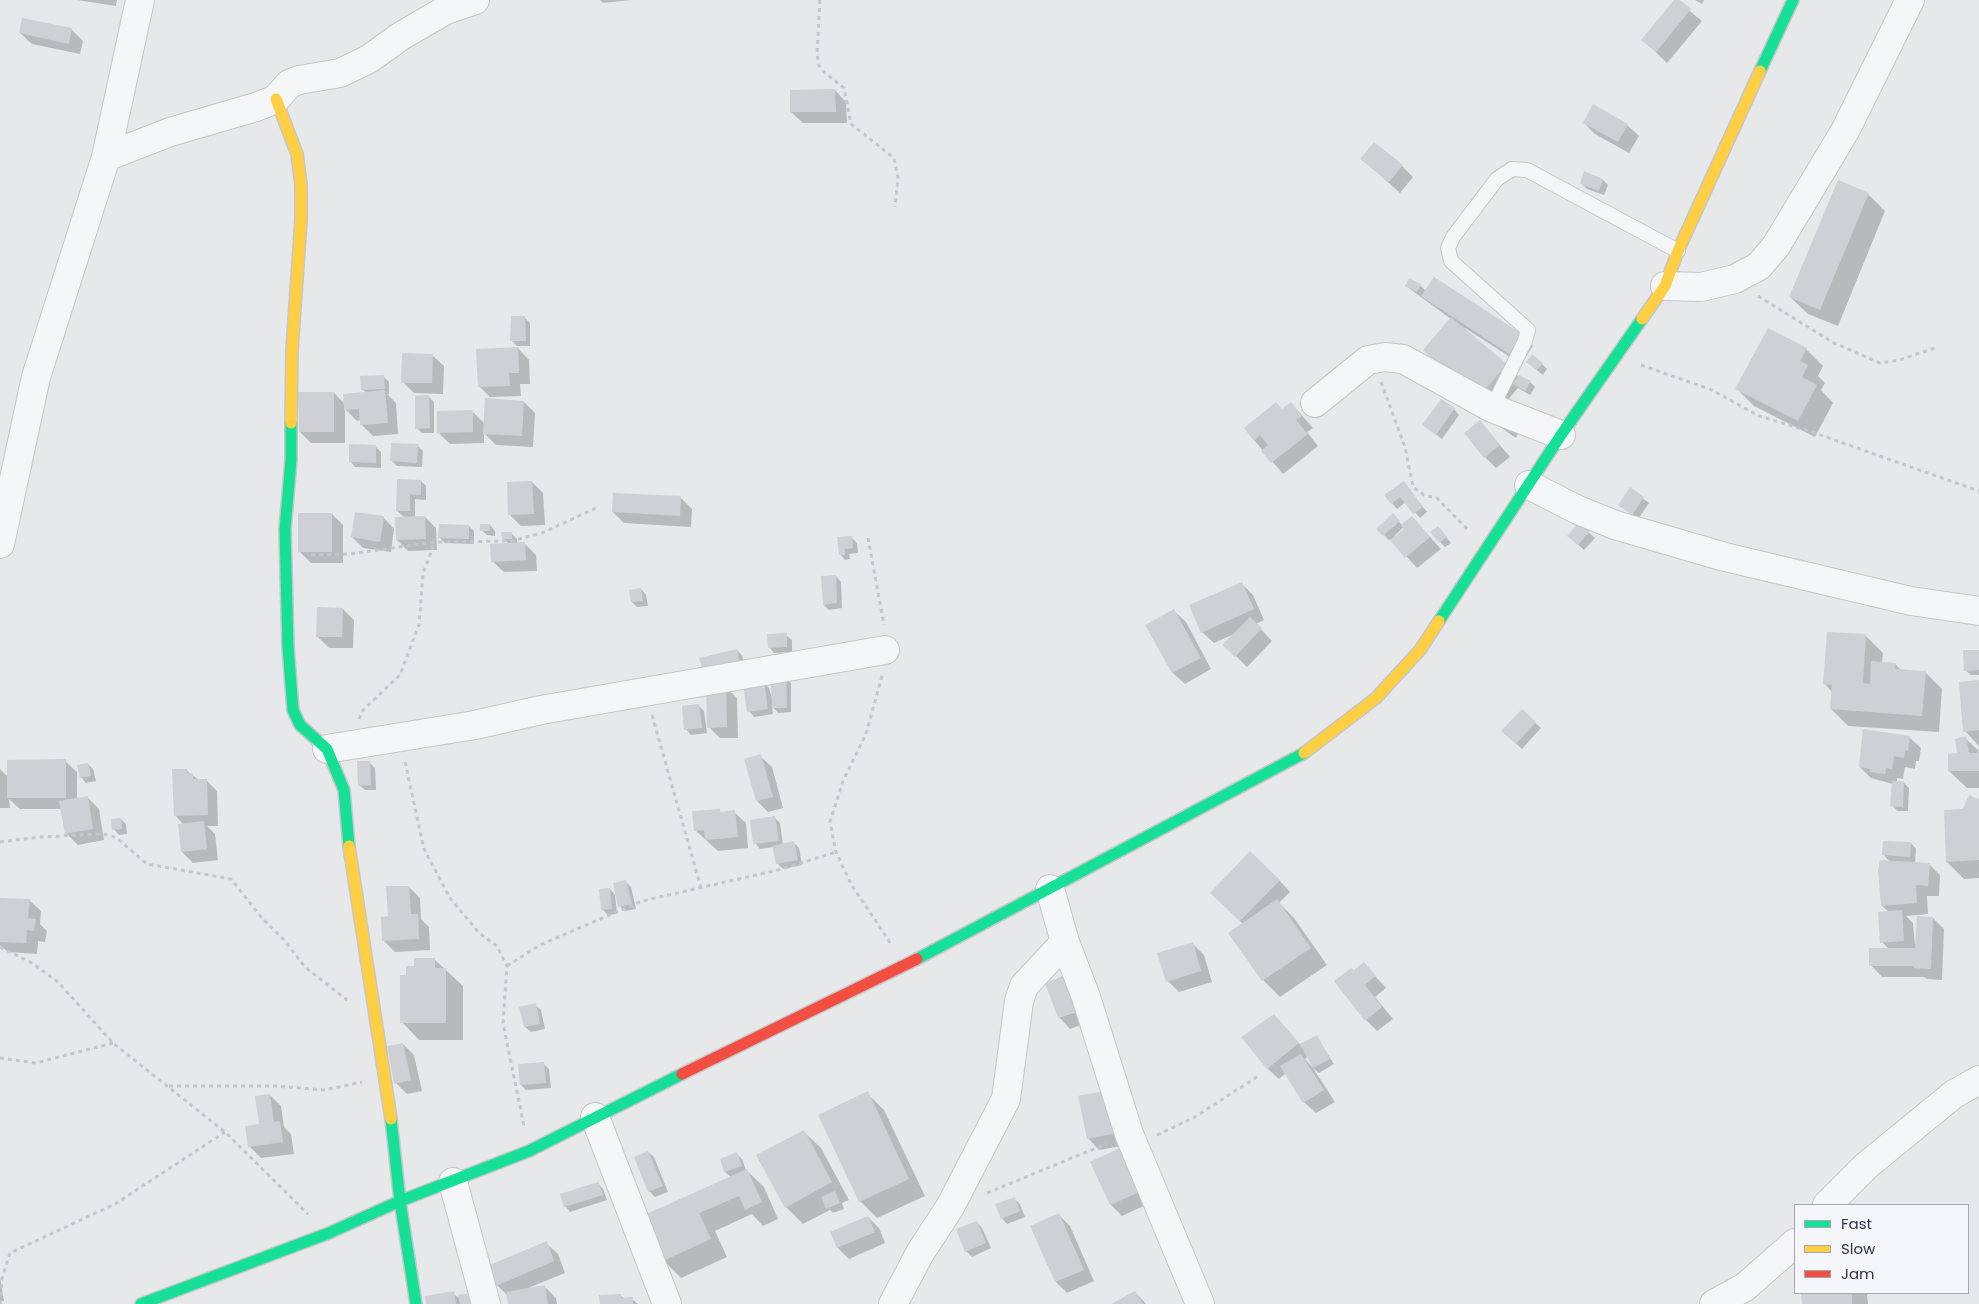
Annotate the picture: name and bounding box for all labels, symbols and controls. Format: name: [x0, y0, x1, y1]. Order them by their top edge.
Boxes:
legend: [1794, 1204, 1969, 1294]
text: Fast: [1841, 1213, 1872, 1234]
text: Slow: [1841, 1238, 1875, 1259]
text: Jam: [1841, 1263, 1875, 1284]

